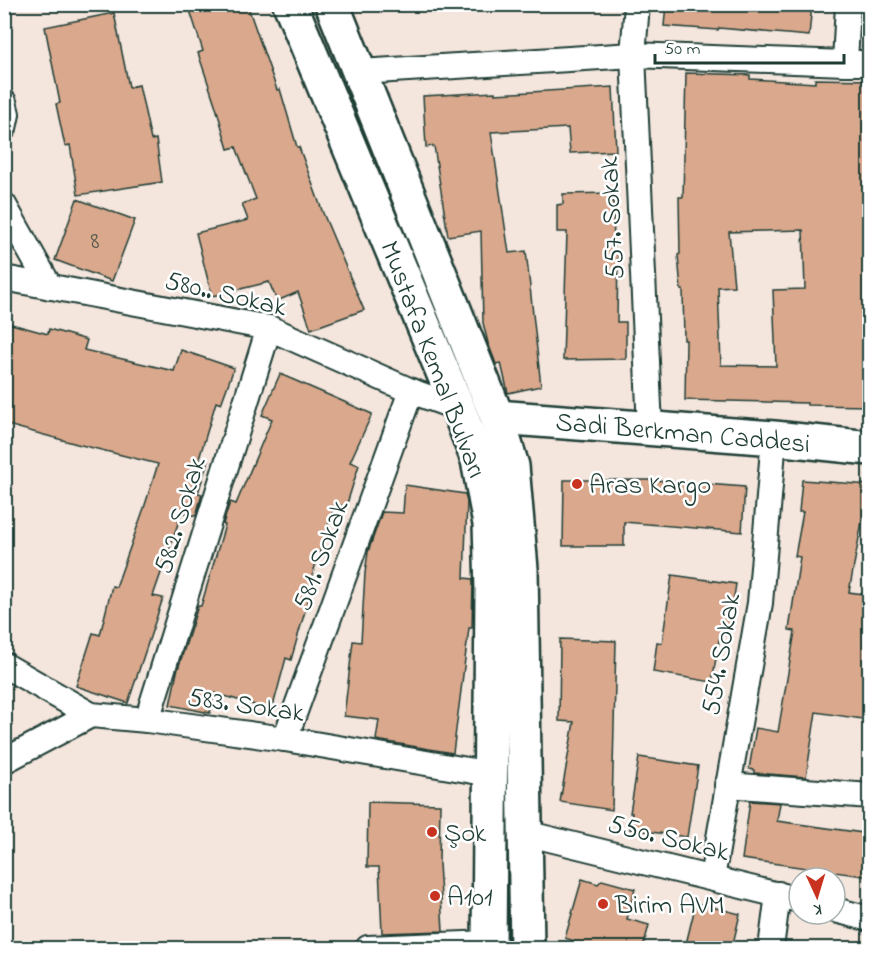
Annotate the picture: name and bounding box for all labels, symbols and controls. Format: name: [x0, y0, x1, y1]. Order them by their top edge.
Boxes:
scale bar: [655, 27, 844, 65]
text: 50 m: [664, 37, 701, 63]
street label: 557. Sokak: [591, 155, 636, 280]
house number: 8: [91, 225, 100, 260]
street label: Mustafa Kemal Bulvarı: [368, 236, 495, 484]
street label: 580.. Sokak: [161, 263, 290, 328]
street label: Sadi Berkman Caddesi: [554, 404, 812, 465]
street label: 582. Sokak: [145, 452, 218, 579]
place label: Aras Kargo: [589, 467, 711, 506]
marker: Aras Kargo: [570, 477, 584, 491]
street label: 581. Sokak: [284, 495, 360, 617]
street label: 554. Sokak: [693, 590, 752, 718]
street label: 583. Sokak: [185, 679, 307, 734]
street label: 550. Sokak: [604, 806, 733, 873]
place label: Şok: [444, 815, 487, 854]
marker: Şok: [425, 825, 439, 839]
north arrow: [787, 866, 847, 926]
place label: A101: [447, 879, 492, 918]
place label: Birim AVM: [614, 887, 725, 926]
marker: A101: [428, 889, 442, 903]
marker: Birim AVM: [596, 897, 610, 911]
text: K: [812, 897, 823, 921]

